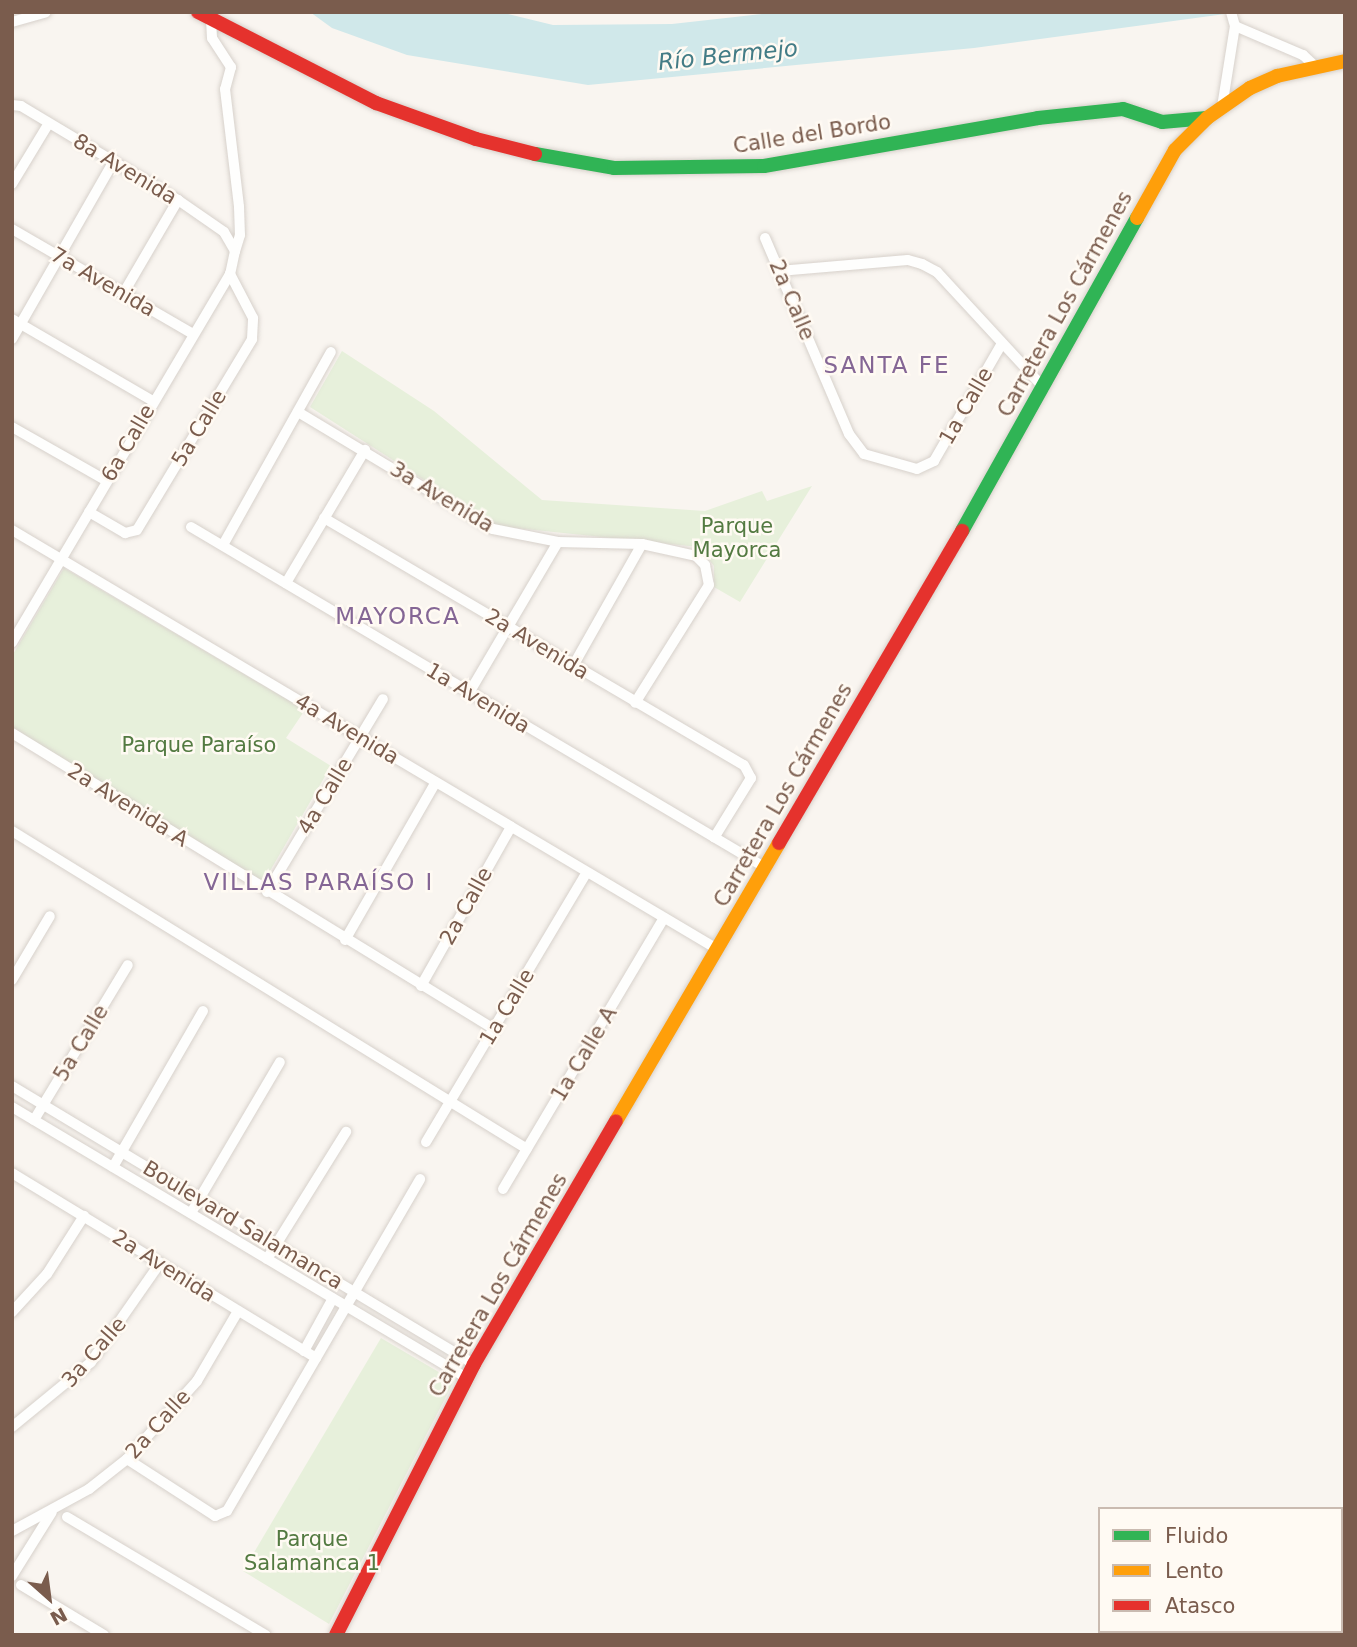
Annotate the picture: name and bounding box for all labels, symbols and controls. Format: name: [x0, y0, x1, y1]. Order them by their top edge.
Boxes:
water label: Río Bermejo: [657, 34, 799, 76]
street label: Calle del Bordo: [731, 109, 893, 159]
street label: 8a Avenida: [68, 128, 182, 210]
street label: Carretera Los Cármenes: [992, 187, 1138, 421]
street label: 7a Avenida: [46, 242, 160, 322]
street label: 2a Calle: [764, 256, 820, 344]
district label: SANTA FE: [824, 351, 950, 379]
street label: 1a Calle: [934, 363, 998, 449]
street label: 5a Calle: [166, 385, 232, 471]
street label: 6a Calle: [96, 400, 160, 486]
street label: 3a Avenida: [385, 456, 499, 538]
park label: Parque Mayorca: [693, 513, 781, 563]
district label: MAYORCA: [336, 602, 460, 630]
street label: 2a Avenida: [480, 603, 594, 685]
street label: 1a Avenida: [421, 657, 535, 739]
street label: Carretera Los Cármenes: [708, 679, 858, 911]
street label: 4a Avenida: [290, 688, 404, 770]
park label: Parque Paraíso: [122, 732, 276, 758]
street label: 4a Calle: [292, 753, 358, 839]
street label: 2a Avenida A: [63, 758, 193, 852]
street label: 2a Calle: [434, 863, 498, 949]
district label: VILLAS PARAÍSO I: [206, 868, 432, 896]
street label: 1a Calle: [474, 964, 540, 1050]
street label: 5a Calle: [48, 1000, 114, 1086]
street label: 1a Calle A: [546, 1002, 622, 1106]
street label: Boulevard Salamanca: [138, 1155, 348, 1295]
street label: Carretera Los Cármenes: [423, 1169, 573, 1401]
street label: 2a Avenida: [108, 1224, 220, 1308]
street label: 3a Calle: [57, 1312, 131, 1392]
street label: 2a Calle: [120, 1384, 196, 1464]
legend: [1098, 1507, 1343, 1633]
text: Fluido: [1165, 1524, 1228, 1548]
park label: Parque Salamanca 1: [244, 1526, 380, 1576]
text: Lento: [1165, 1559, 1224, 1583]
north arrow: [14, 1563, 84, 1633]
text: Atasco: [1165, 1594, 1235, 1618]
text: N: [47, 1603, 71, 1630]

